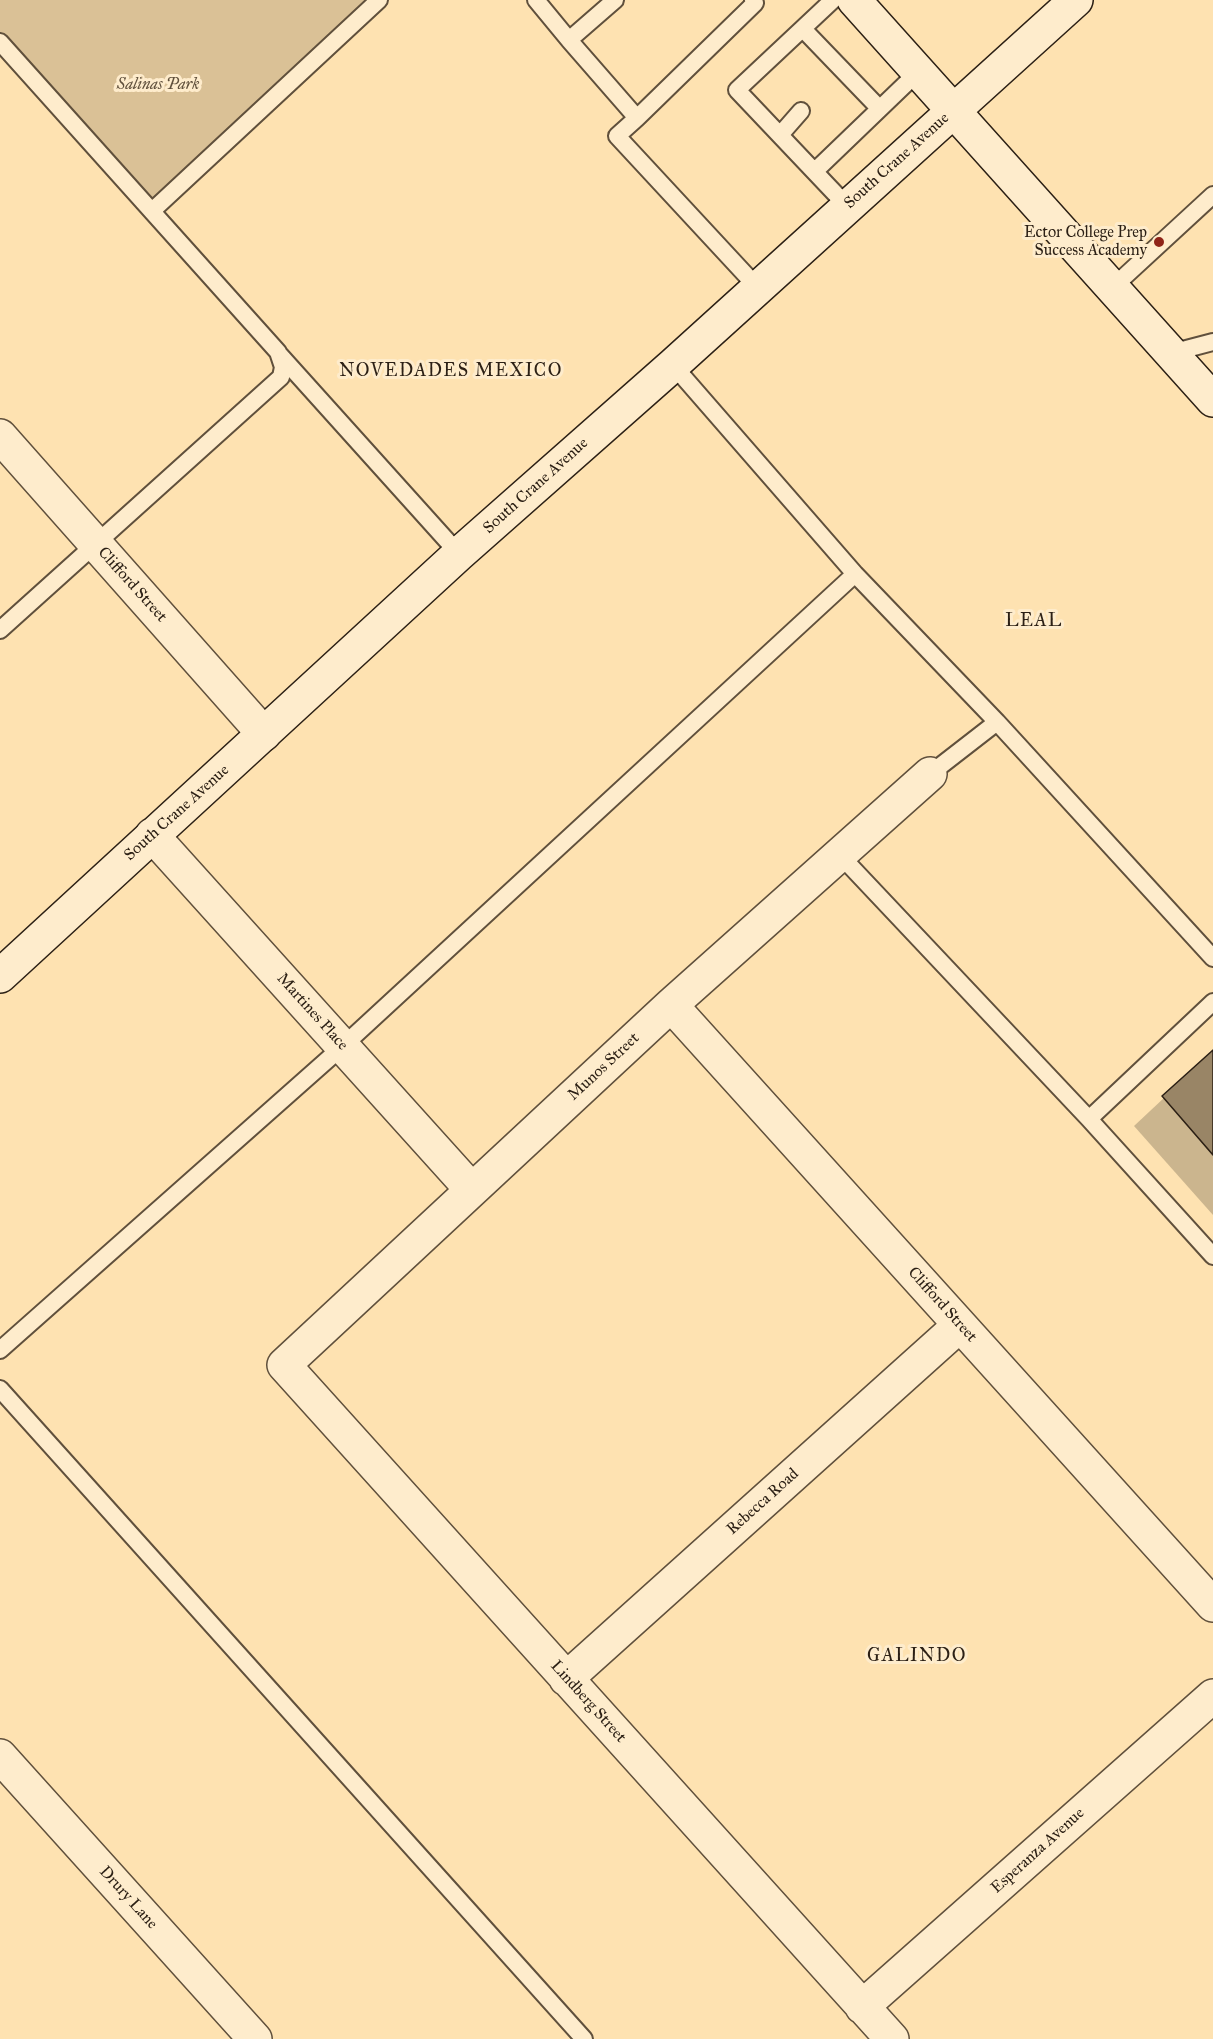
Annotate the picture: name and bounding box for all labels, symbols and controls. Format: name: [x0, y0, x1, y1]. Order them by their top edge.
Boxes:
park label: Salinas Park: [117, 75, 199, 95]
street label: South Crane Avenue: [841, 109, 953, 213]
place label: Ector College Prep Success Academy: [1024, 223, 1147, 261]
marker: Ector College Prep Success Academy: [1152, 235, 1166, 249]
district label: NOVEDADES MEXICO: [339, 361, 563, 383]
street label: South Crane Avenue: [480, 434, 592, 538]
street label: Clifford Street: [93, 543, 171, 627]
district label: LEAL: [1005, 611, 1063, 633]
street label: South Crane Avenue: [121, 761, 233, 865]
street label: Martines Place: [272, 969, 352, 1055]
street label: Munos Street: [564, 1029, 644, 1105]
street label: Clifford Street: [903, 1263, 981, 1347]
street label: Rebecca Road: [723, 1465, 803, 1539]
district label: GALINDO: [867, 1646, 967, 1668]
street label: Lindberg Street: [546, 1657, 630, 1747]
street label: Esperanza Avenue: [987, 1804, 1089, 1898]
street label: Drury Lane: [95, 1863, 161, 1933]

